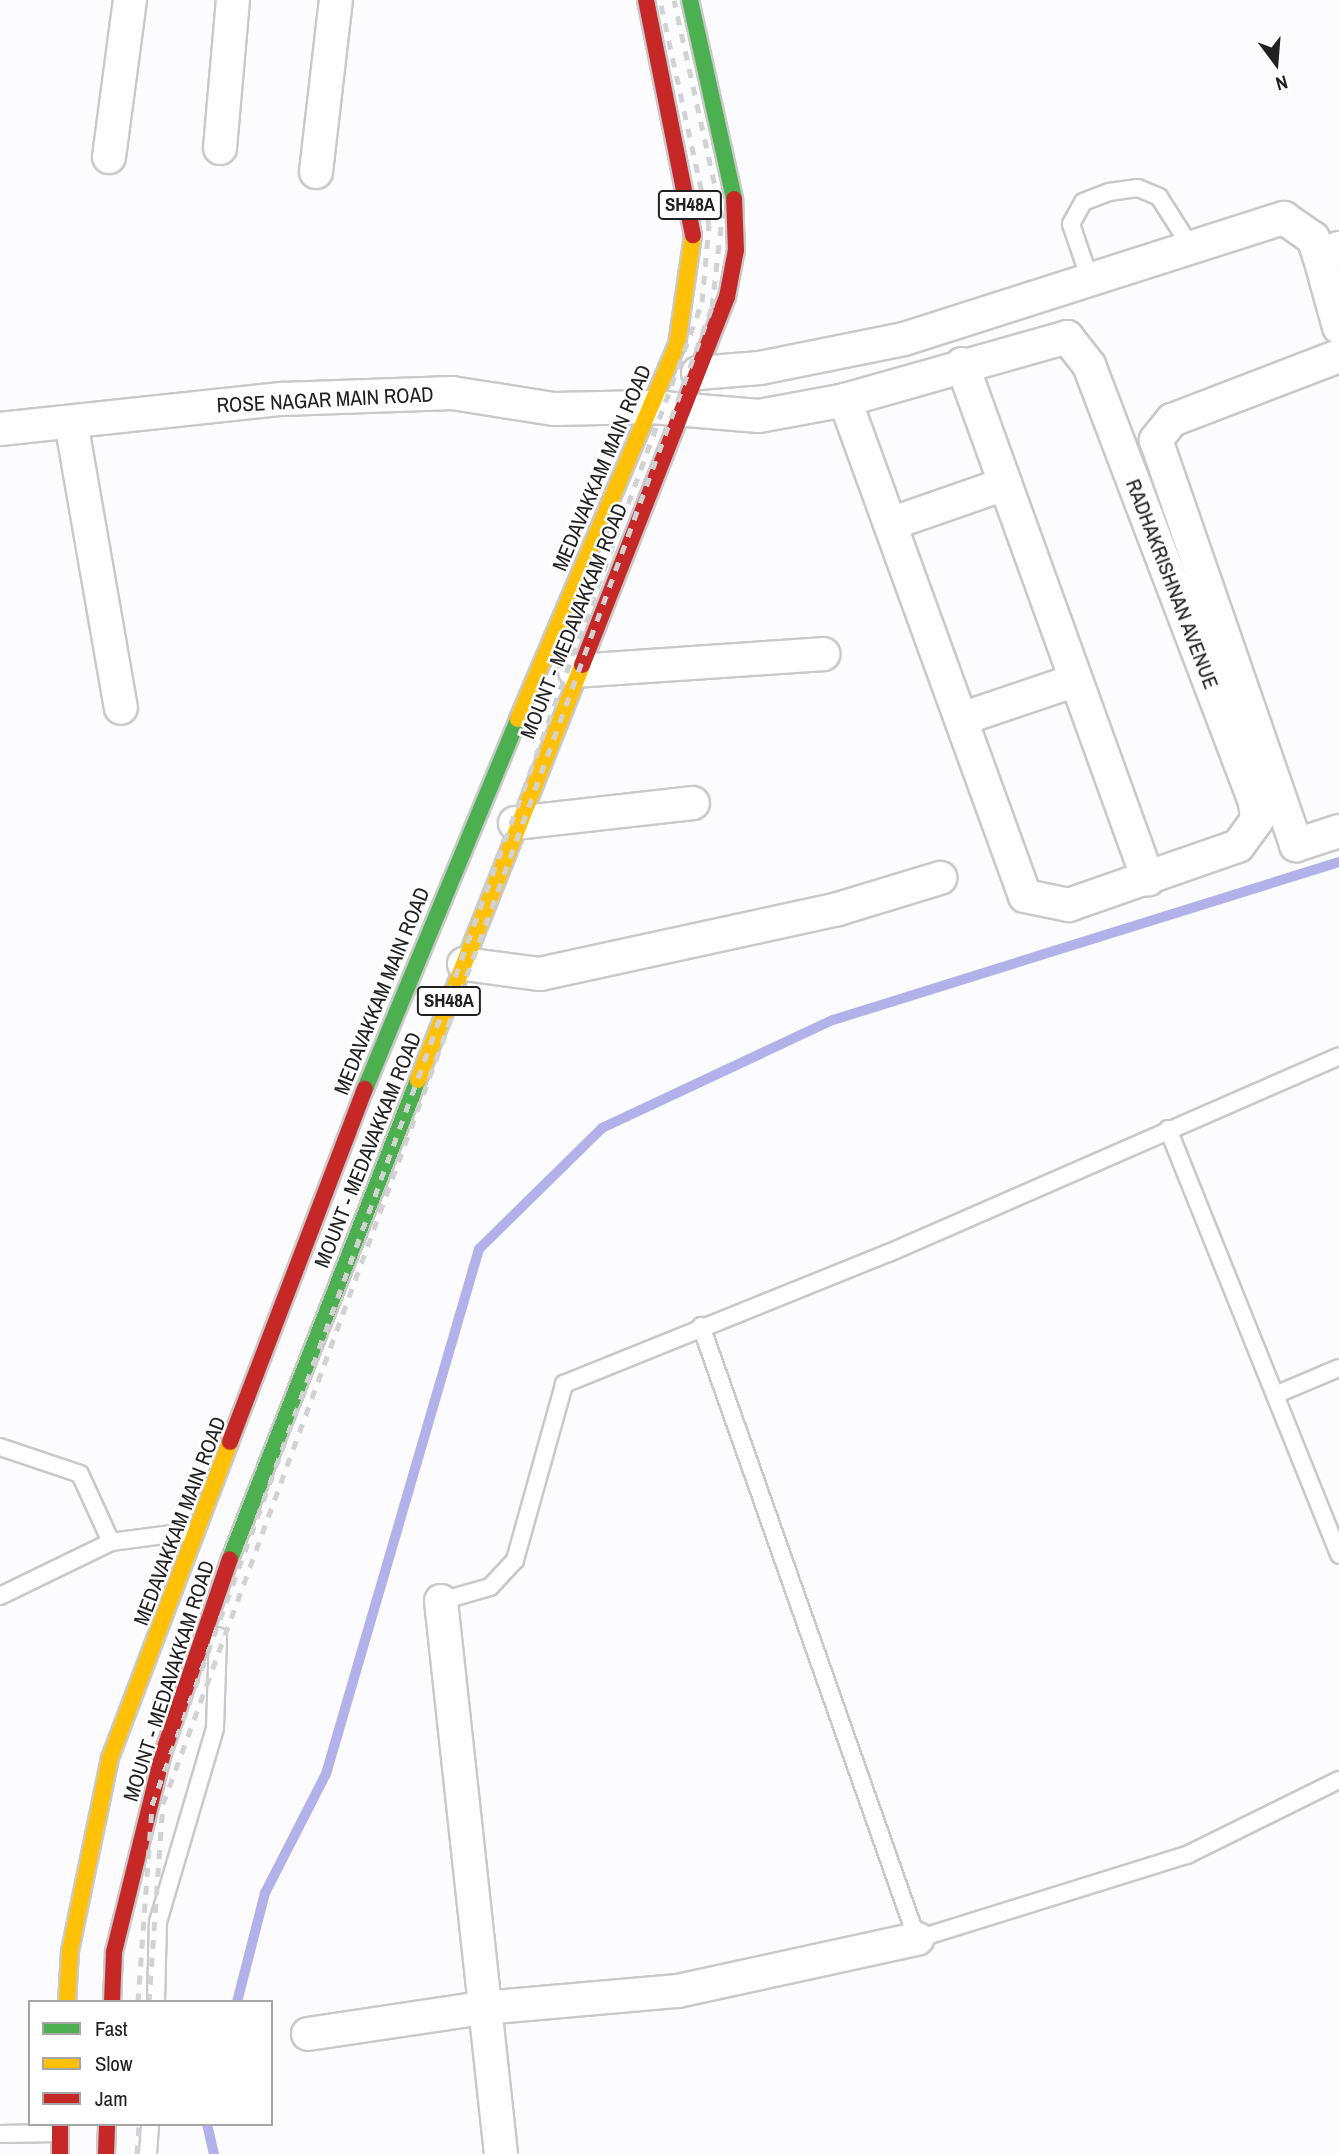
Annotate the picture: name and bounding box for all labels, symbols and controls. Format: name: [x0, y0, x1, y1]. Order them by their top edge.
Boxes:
north arrow: [1241, 28, 1311, 98]
text: N: [1273, 69, 1291, 97]
road number: SH48A: [657, 190, 723, 220]
street label: MEDAVAKKAM MAIN ROAD: [547, 361, 657, 575]
street label: ROSE NAGAR MAIN ROAD: [216, 382, 434, 418]
street label: RADHAKRISHNAN AVENUE: [1120, 475, 1224, 693]
street label: MOUNT - MEDAVAKKAM ROAD: [515, 499, 633, 743]
street label: MEDAVAKKAM MAIN ROAD: [329, 884, 435, 1098]
road number: SH48A: [416, 986, 482, 1016]
street label: MOUNT - MEDAVAKKAM ROAD: [309, 1028, 427, 1272]
street label: MEDAVAKKAM MAIN ROAD: [129, 1413, 231, 1629]
street label: MOUNT - MEDAVAKKAM ROAD: [118, 1557, 220, 1805]
legend: [28, 2000, 273, 2126]
text: Fast: [95, 2014, 128, 2043]
text: Slow: [95, 2049, 132, 2078]
text: Jam: [95, 2084, 128, 2113]

